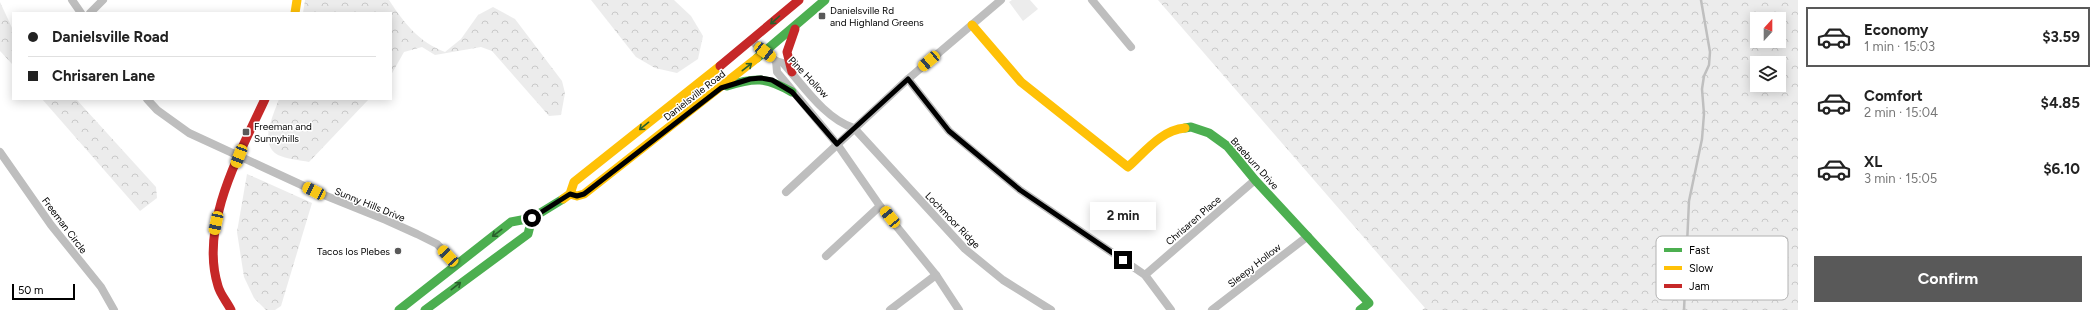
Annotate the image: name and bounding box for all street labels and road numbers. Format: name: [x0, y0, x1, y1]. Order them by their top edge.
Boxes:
street label: Pine Hollow: [786, 54, 832, 101]
street label: Danielsville Road: [661, 67, 728, 124]
street label: Braeburn Drive: [1228, 134, 1282, 193]
street label: Sunny Hills Drive: [333, 184, 408, 225]
street label: Lochmoor Ridge: [922, 189, 983, 252]
street label: Chrisaren Place: [1163, 192, 1224, 248]
street label: Freeman Circle: [39, 195, 90, 257]
street label: Sleepy Hollow: [1225, 240, 1284, 290]

